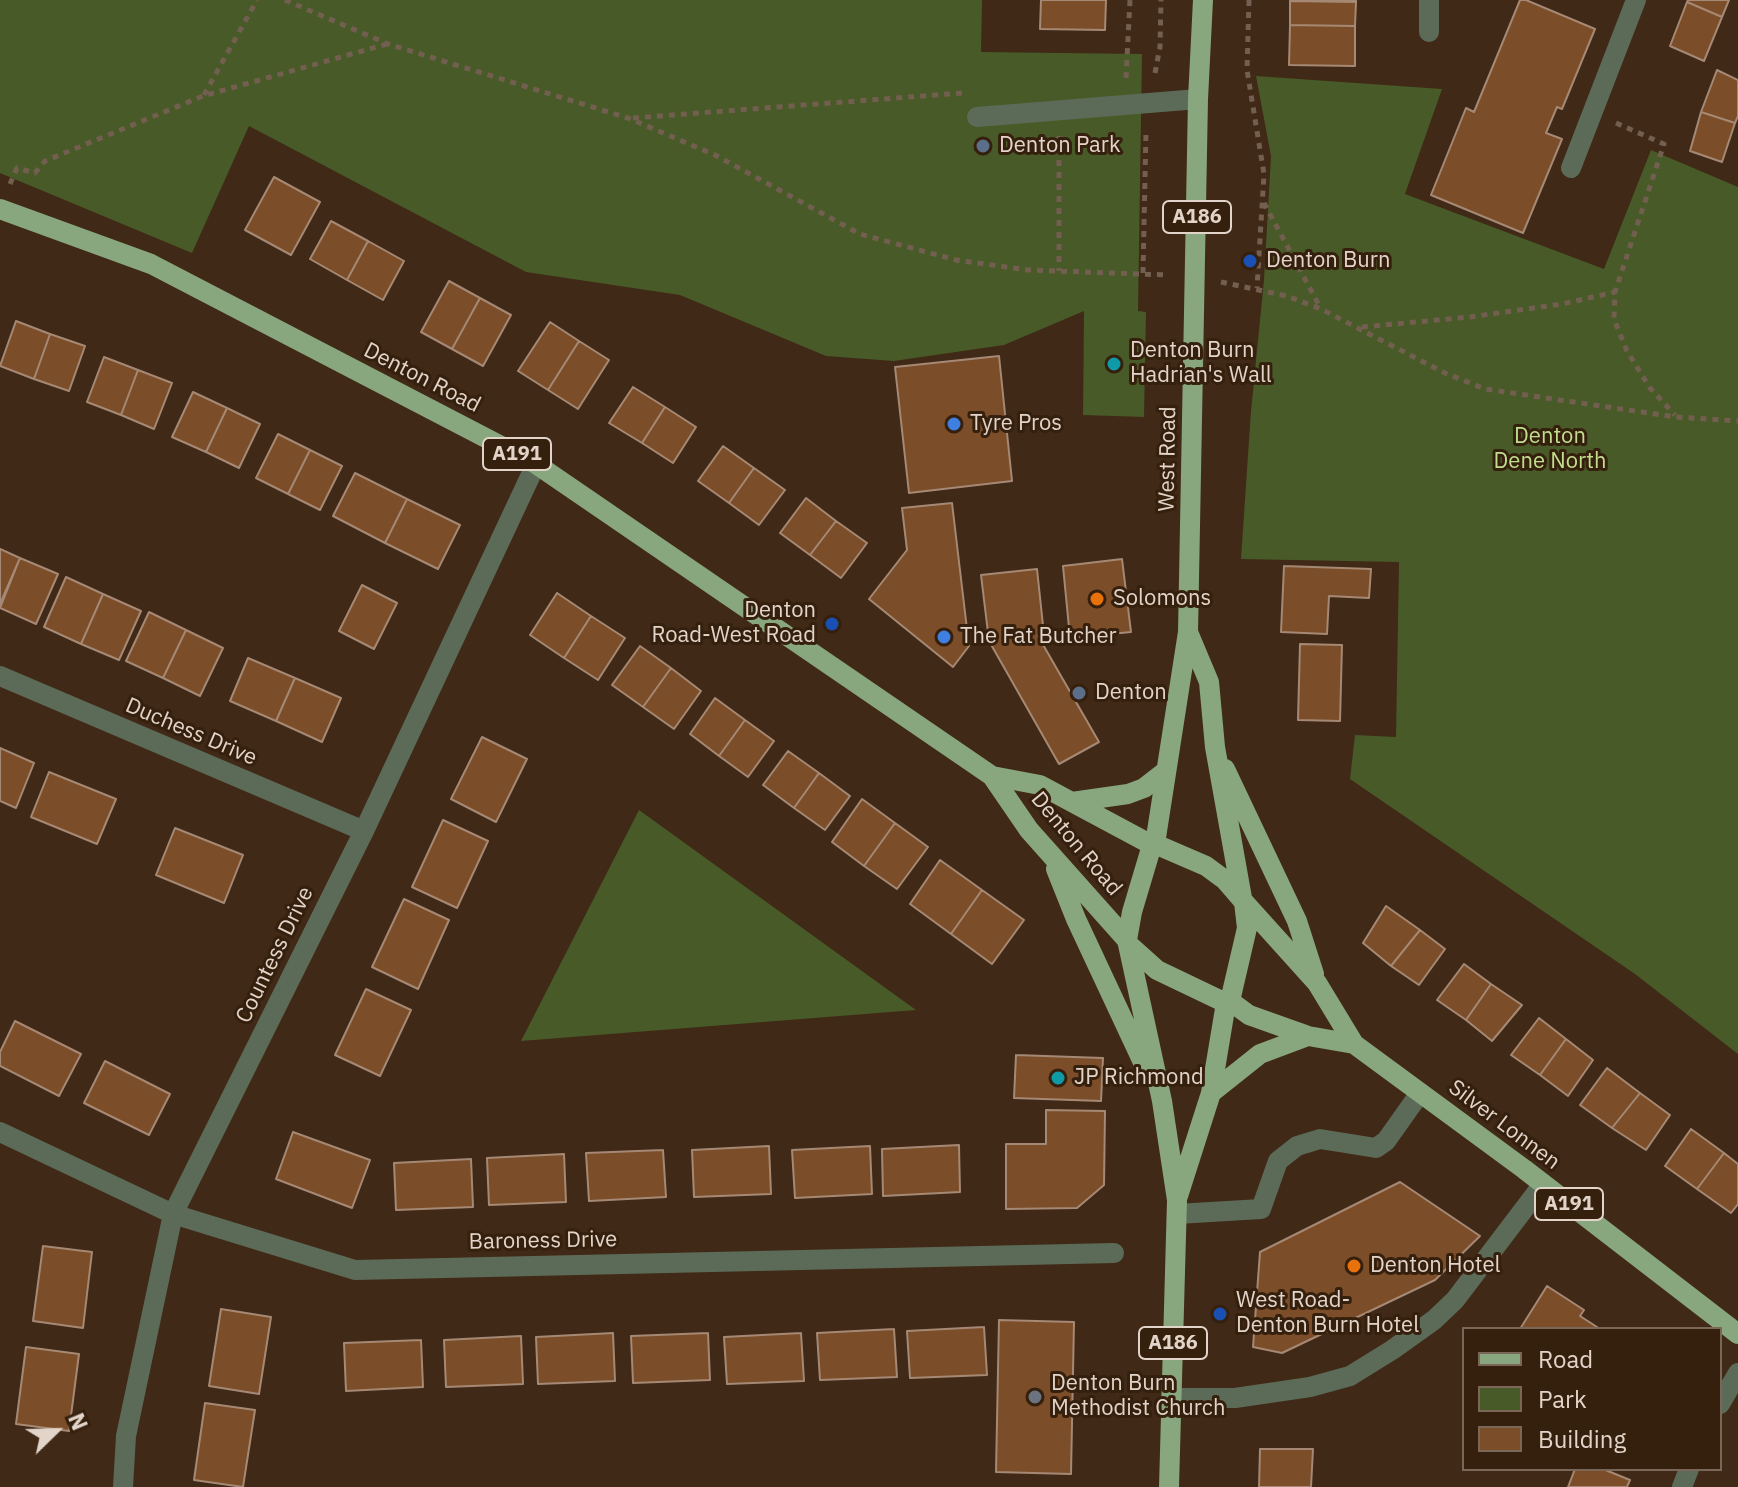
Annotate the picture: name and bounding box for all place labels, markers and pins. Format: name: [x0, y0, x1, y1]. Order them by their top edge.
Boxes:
place label: Denton Park: [999, 133, 1121, 159]
marker: Denton Park: [974, 137, 992, 155]
place label: Denton Burn: [1266, 248, 1390, 274]
marker: Denton Burn: [1241, 252, 1259, 270]
place label: Denton Burn Hadrian's Wall: [1130, 338, 1272, 390]
marker: Denton Burn Hadrian's Wall: [1105, 355, 1123, 373]
place label: Tyre Pros: [970, 411, 1062, 437]
marker: Tyre Pros: [945, 415, 963, 433]
place label: Solomons: [1113, 586, 1211, 612]
marker: Solomons: [1088, 590, 1106, 608]
place label: Denton Road-West Road: [651, 598, 816, 650]
marker: Denton Road-West Road: [823, 615, 841, 633]
place label: The Fat Butcher: [960, 624, 1117, 650]
marker: The Fat Butcher: [935, 628, 953, 646]
place label: Denton: [1095, 680, 1167, 706]
marker: Denton: [1070, 684, 1088, 702]
place label: JP Richmond: [1074, 1065, 1204, 1091]
marker: JP Richmond: [1049, 1069, 1067, 1087]
place label: Denton Hotel: [1370, 1253, 1501, 1279]
marker: Denton Hotel: [1345, 1257, 1363, 1275]
place label: West Road- Denton Burn Hotel: [1236, 1288, 1419, 1340]
marker: West Road- Denton Burn Hotel: [1211, 1305, 1229, 1323]
place label: Denton Burn Methodist Church: [1051, 1371, 1225, 1422]
marker: Denton Burn Methodist Church: [1026, 1388, 1044, 1406]

